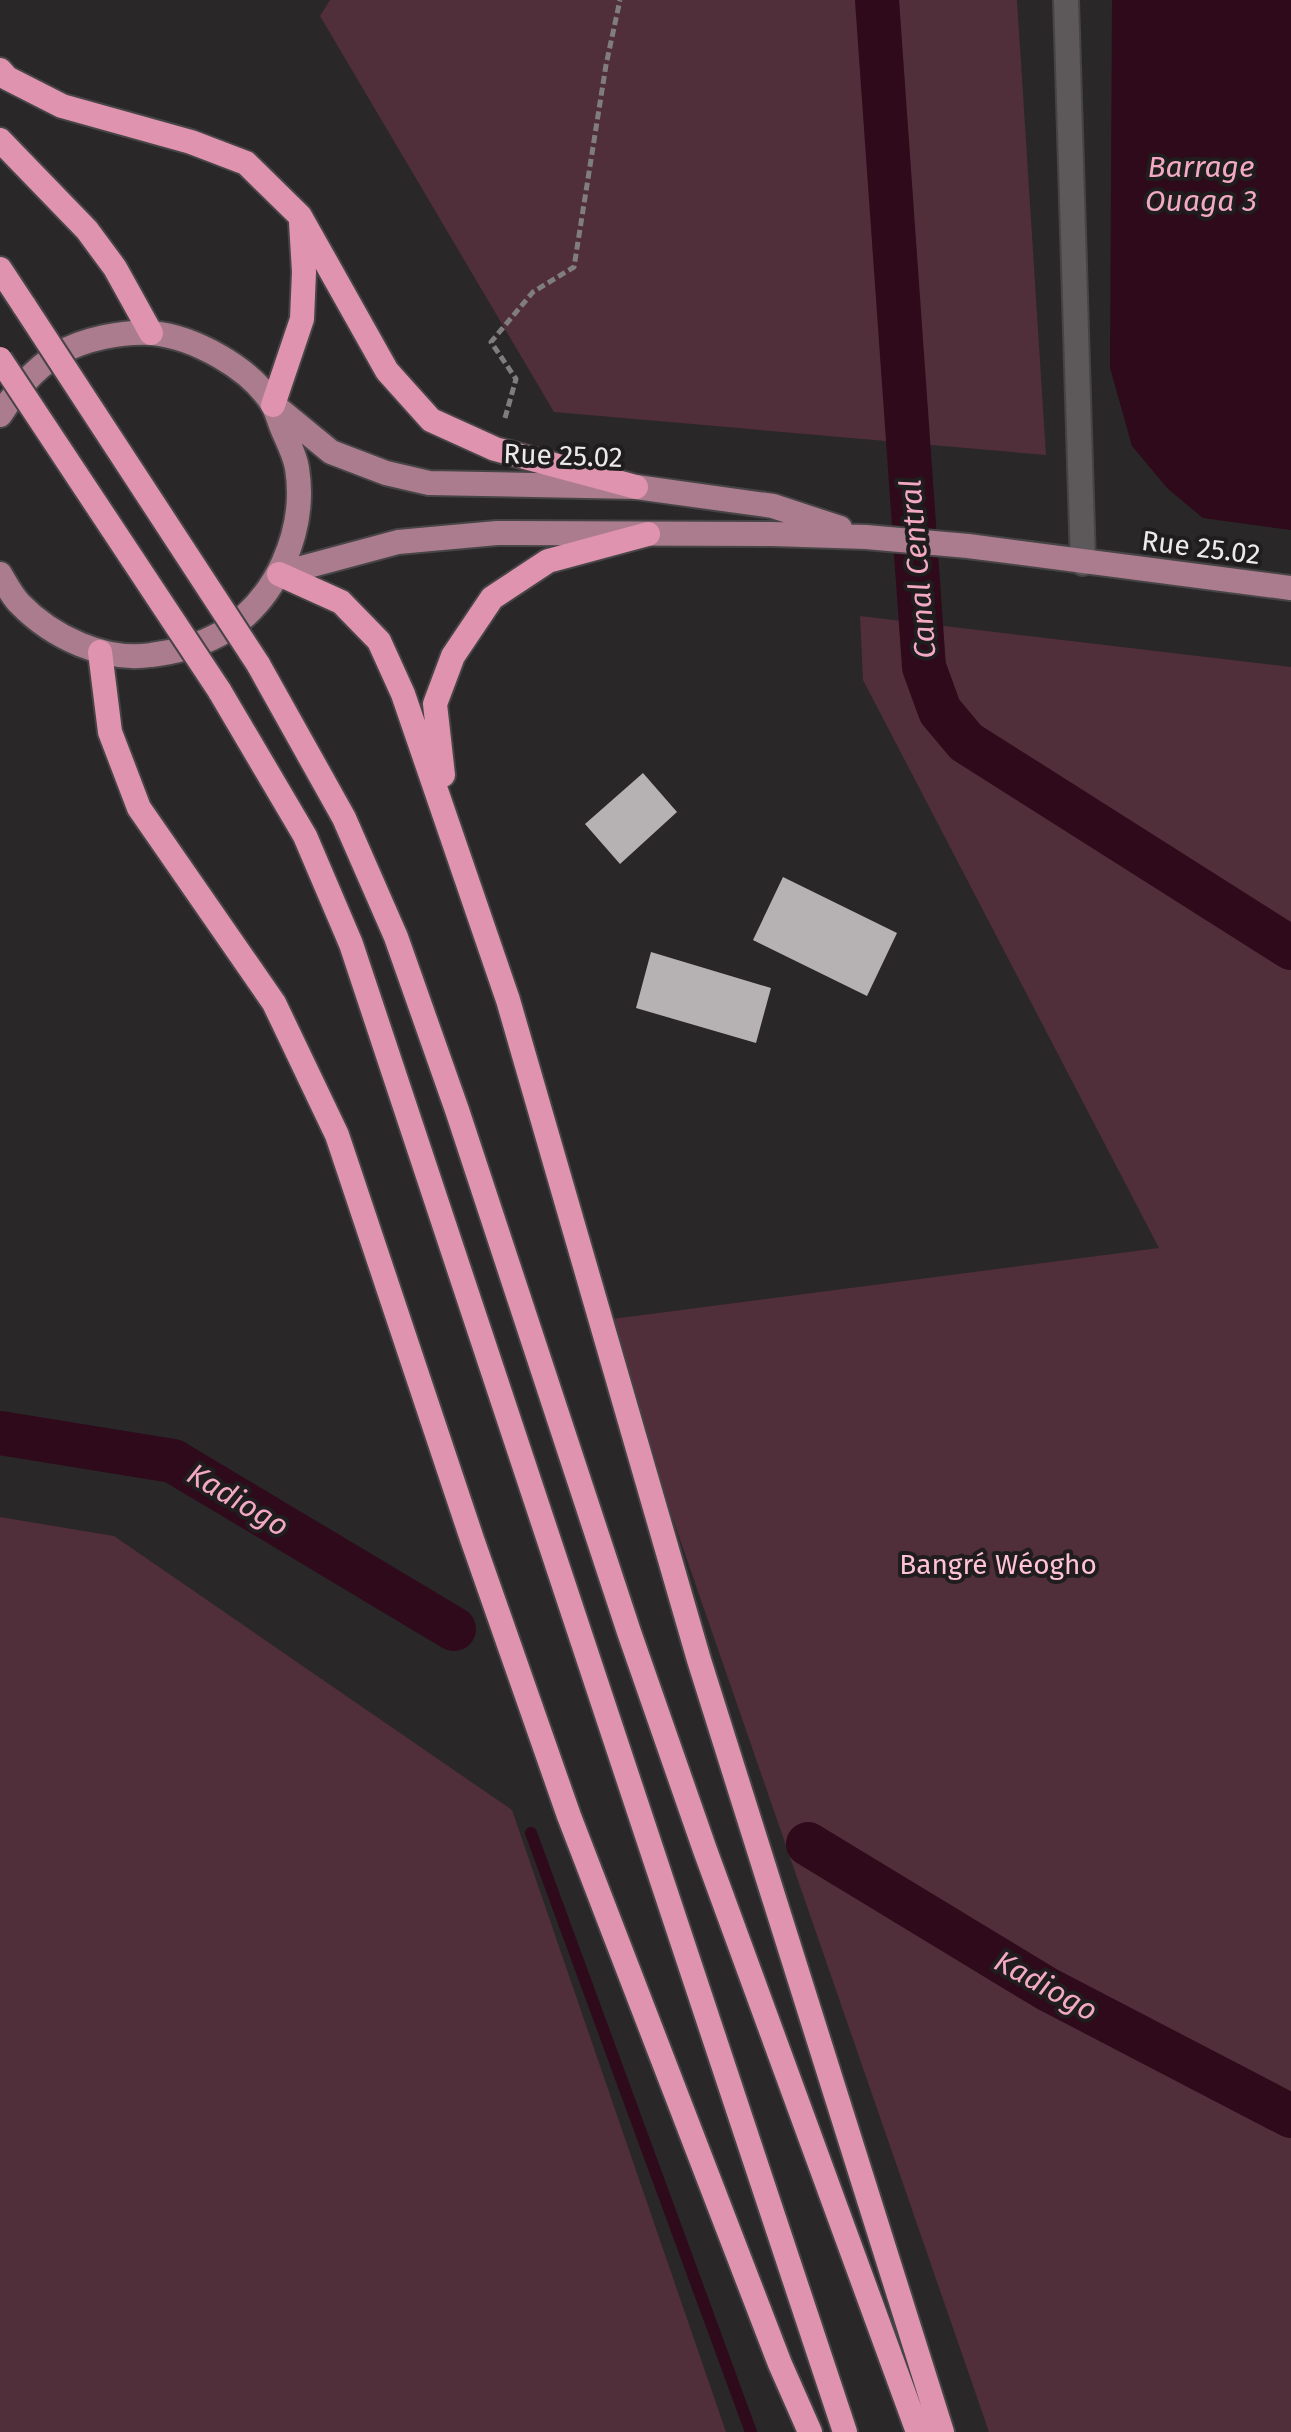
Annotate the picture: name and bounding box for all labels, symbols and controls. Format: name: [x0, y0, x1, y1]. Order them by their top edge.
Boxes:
water label: Barrage Ouaga 3: [1145, 149, 1257, 219]
street label: Rue 25.02: [503, 437, 623, 474]
water label: Canal Central: [892, 478, 944, 660]
street label: Rue 25.02: [1140, 524, 1262, 571]
water label: Kadiogo: [181, 1456, 295, 1544]
park label: Bangré Wéogho: [899, 1548, 1097, 1581]
water label: Kadiogo: [988, 1943, 1104, 2029]

